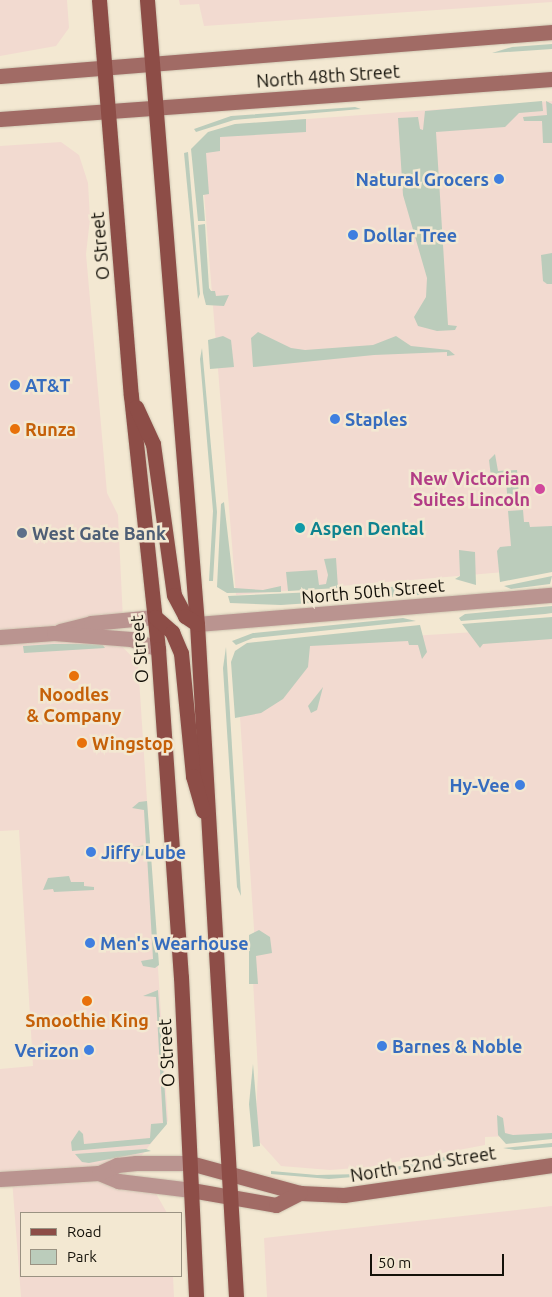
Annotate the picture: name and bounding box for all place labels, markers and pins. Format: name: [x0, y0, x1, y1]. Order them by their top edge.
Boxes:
place label: Natural Grocers: [355, 168, 489, 190]
marker: Natural Grocers: [493, 173, 505, 185]
place label: Dollar Tree: [363, 224, 457, 246]
marker: Dollar Tree: [347, 229, 359, 241]
place label: AT&T: [25, 374, 70, 396]
marker: AT&T: [9, 379, 21, 391]
place label: Staples: [345, 408, 408, 430]
marker: Staples: [329, 413, 341, 425]
place label: Runza: [25, 418, 76, 440]
marker: Runza: [9, 423, 21, 435]
place label: New Victorian Suites Lincoln: [410, 468, 530, 510]
marker: New Victorian Suites Lincoln: [534, 483, 546, 495]
place label: Aspen Dental: [310, 517, 424, 539]
place label: West Gate Bank: [32, 522, 166, 544]
marker: Aspen Dental: [294, 522, 306, 534]
marker: West Gate Bank: [16, 527, 28, 539]
marker: Noodles & Company: [68, 670, 80, 682]
place label: Noodles & Company: [27, 684, 121, 726]
place label: Wingstop: [92, 732, 173, 754]
marker: Wingstop: [76, 737, 88, 749]
place label: Hy-Vee: [449, 774, 510, 796]
marker: Hy-Vee: [514, 779, 526, 791]
place label: Jiffy Lube: [101, 841, 186, 863]
marker: Jiffy Lube: [85, 846, 97, 858]
place label: Men's Wearhouse: [100, 932, 249, 954]
marker: Men's Wearhouse: [84, 937, 96, 949]
marker: Smoothie King: [81, 995, 93, 1007]
place label: Smoothie King: [25, 1009, 149, 1031]
place label: Barnes & Noble: [392, 1035, 522, 1057]
place label: Verizon: [15, 1039, 79, 1061]
marker: Barnes & Noble: [376, 1040, 388, 1052]
marker: Verizon: [83, 1044, 95, 1056]

